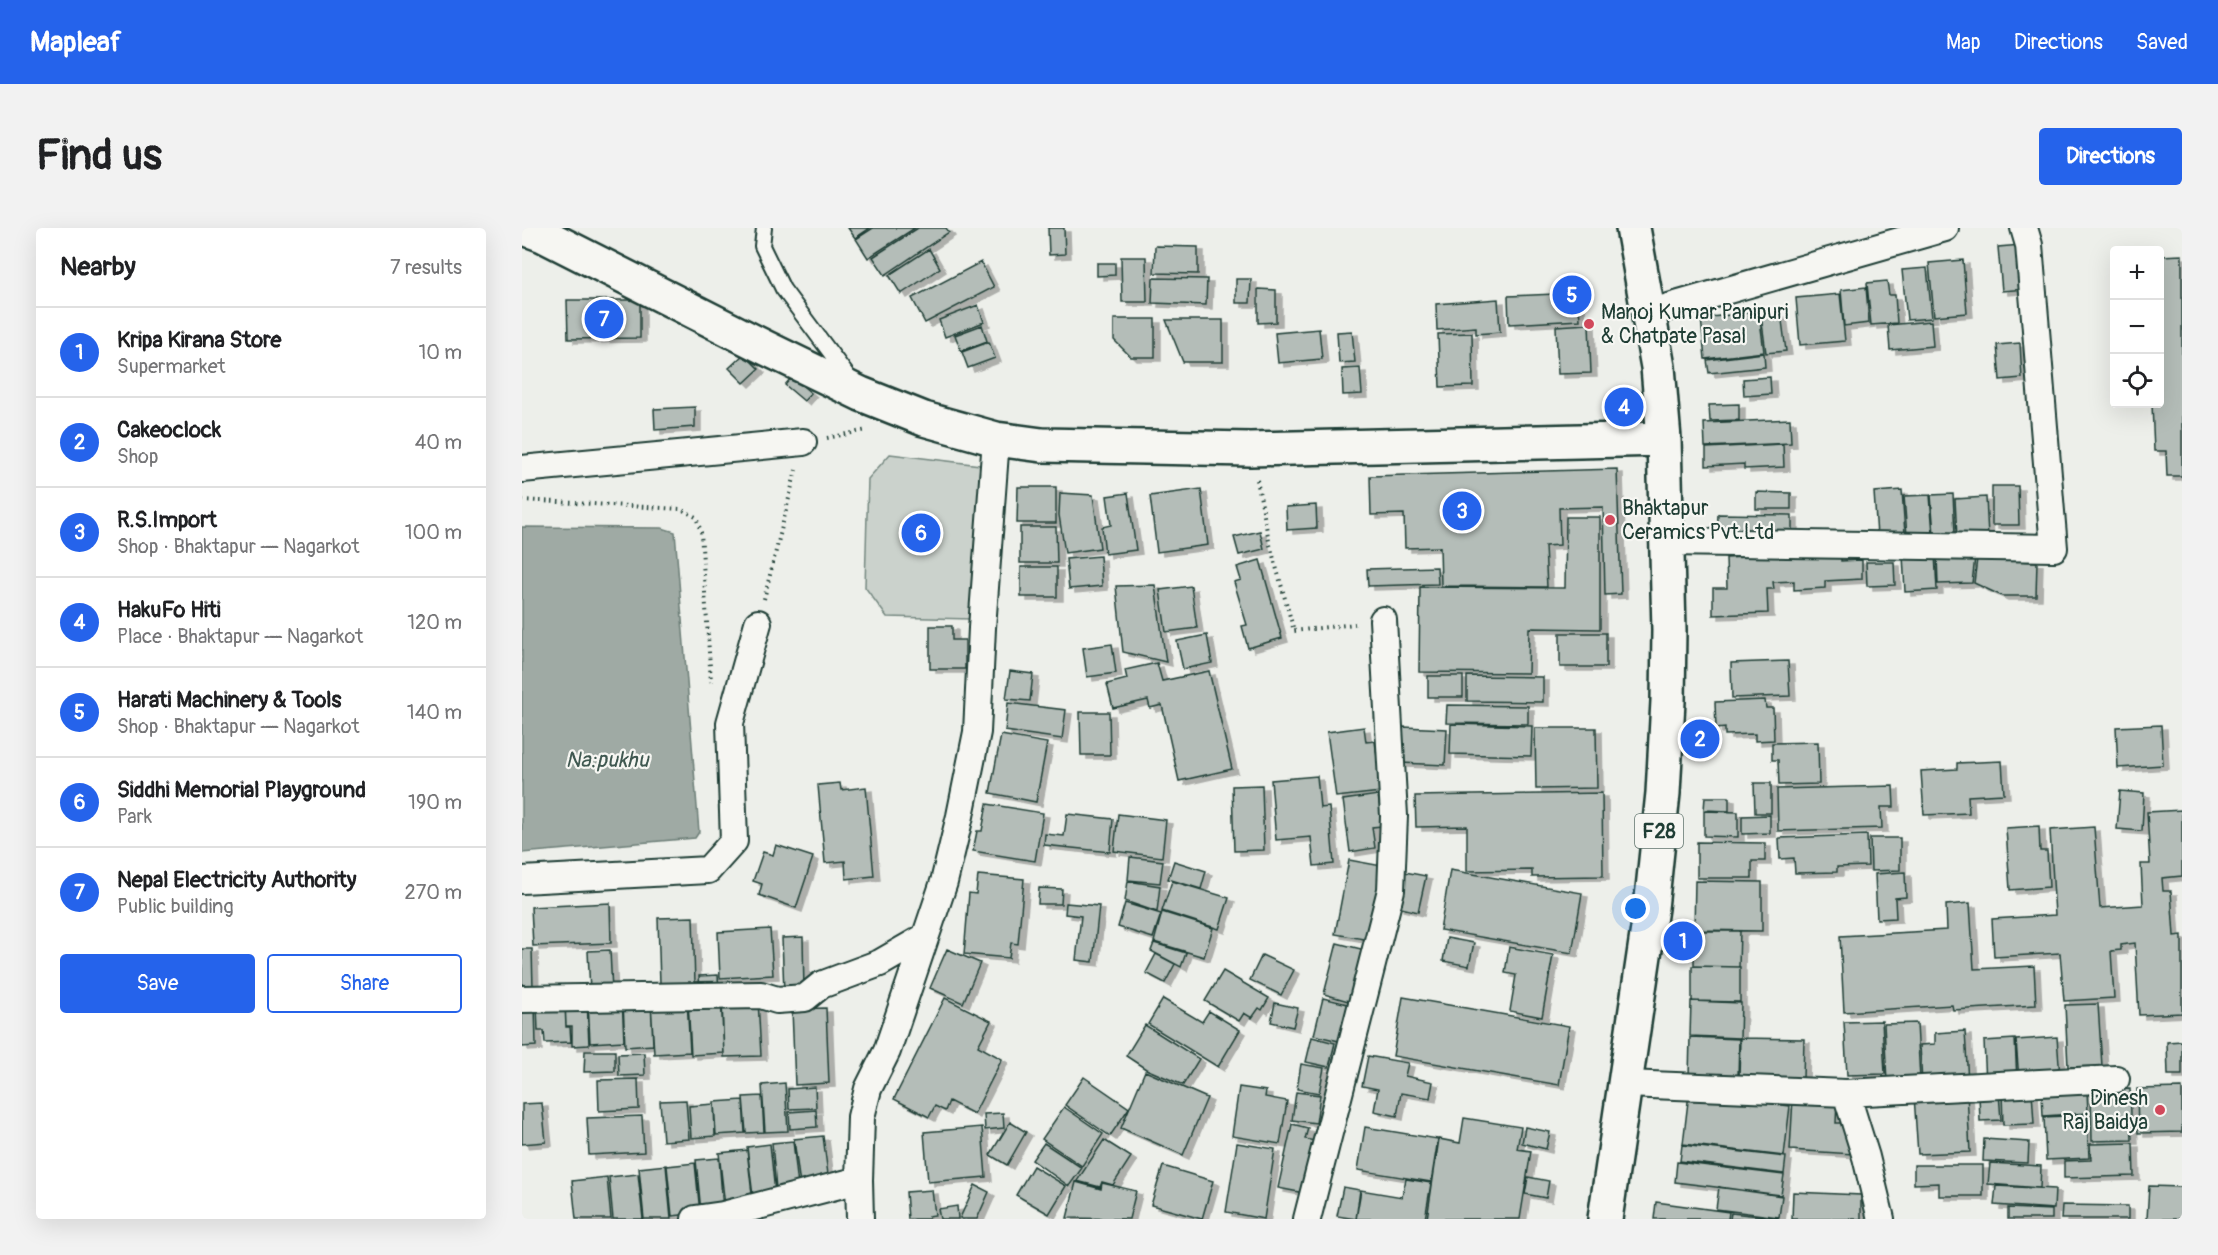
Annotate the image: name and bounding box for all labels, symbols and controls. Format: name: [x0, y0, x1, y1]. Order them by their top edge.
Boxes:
text: Mapleaf: [30, 25, 121, 60]
text: Map: [1946, 29, 1981, 56]
text: Directions: [2014, 29, 2103, 56]
text: Saved: [2136, 29, 2188, 56]
button: Directions: [2039, 128, 2182, 185]
text: Find us: [36, 130, 162, 182]
map controls: [2110, 246, 2164, 408]
button: +: [2110, 246, 2164, 300]
text: Nearby: [60, 251, 136, 283]
text: 7 results: [390, 255, 462, 280]
pin: 5: [1552, 272, 1592, 318]
pin: 7: [584, 296, 623, 341]
place label: Manoj Kumar Panipuri & Chatpate Pasal: [1601, 299, 1789, 350]
button: −: [2110, 300, 2164, 354]
marker: Manoj Kumar Panipuri & Chatpate Pasal: [1582, 317, 1596, 331]
text: Kripa Kirana Store: [117, 326, 281, 354]
text: 1: [76, 340, 83, 365]
text: 10 m: [418, 340, 462, 365]
text: Supermarket: [117, 354, 226, 379]
button: locate: [2110, 354, 2164, 408]
pin: 4: [1604, 384, 1644, 429]
text: Cakeoclock: [117, 416, 221, 444]
text: 2: [74, 430, 85, 455]
text: 40 m: [415, 430, 462, 455]
text: Shop: [117, 444, 158, 469]
pin: 3: [1442, 488, 1482, 534]
place label: Bhaktapur Ceramics Pvt.Ltd: [1622, 495, 1774, 546]
text: R.S.Import: [117, 506, 217, 534]
pin: 6: [902, 510, 940, 556]
marker: Bhaktapur Ceramics Pvt.Ltd: [1603, 513, 1617, 527]
text: 3: [74, 520, 85, 545]
text: 100 m: [405, 520, 462, 545]
text: Shop · Bhaktapur — Nagarkot: [117, 534, 360, 559]
text: HakuFo Hiti: [117, 596, 221, 624]
text: 4: [74, 610, 85, 635]
text: 120 m: [407, 610, 462, 635]
text: Place · Bhaktapur — Nagarkot: [117, 624, 363, 649]
text: Harati Machinery & Tools: [117, 686, 341, 714]
text: 5: [74, 700, 85, 725]
text: 140 m: [407, 700, 462, 725]
text: Shop · Bhaktapur — Nagarkot: [117, 714, 360, 739]
pin: 2: [1680, 716, 1720, 762]
water label: Na:pukhu: [566, 746, 650, 774]
text: Siddhi Memorial Playground: [117, 776, 366, 804]
text: 6: [74, 790, 85, 815]
text: 190 m: [408, 790, 462, 815]
text: Park: [117, 804, 152, 829]
road number: F28: [1635, 814, 1683, 848]
text: Nepal Electricity Authority: [117, 866, 356, 894]
text: 7: [74, 880, 85, 905]
text: 270 m: [404, 880, 462, 905]
text: Public building: [117, 894, 233, 919]
your location: [1621, 894, 1650, 923]
pin: 1: [1664, 918, 1702, 964]
button: Save: [60, 954, 255, 1013]
button: Share: [267, 954, 462, 1013]
place label: Dinesh Raj Baidya: [2062, 1085, 2148, 1136]
marker: Dinesh Raj Baidya: [2153, 1103, 2167, 1117]

